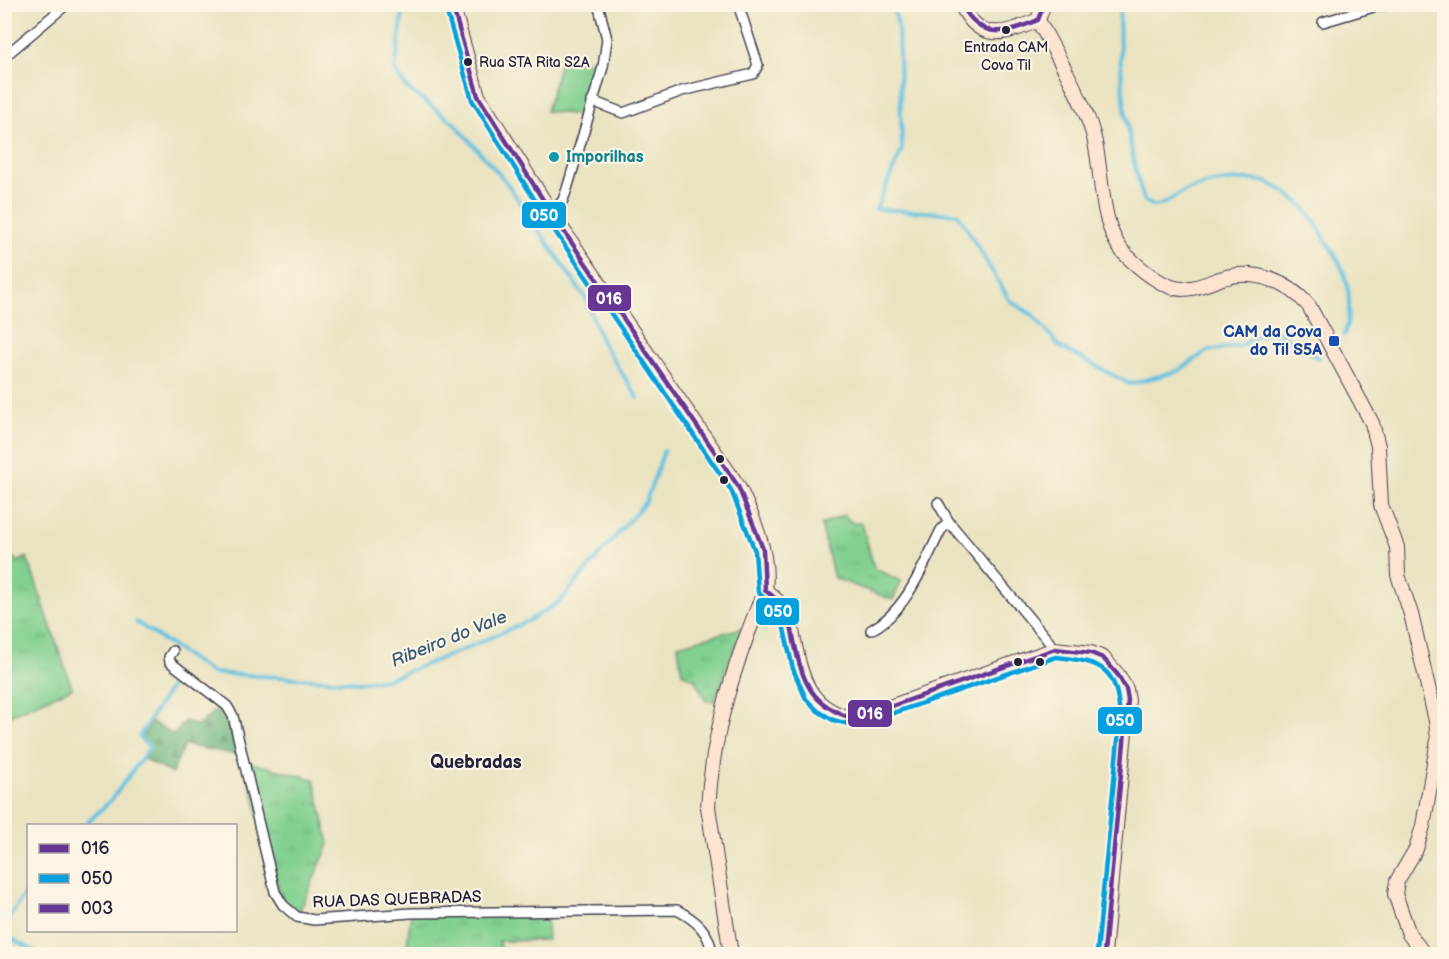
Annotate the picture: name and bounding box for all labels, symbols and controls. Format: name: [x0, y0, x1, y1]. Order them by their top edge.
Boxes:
marker: Entrada CAM Cova Til: [1000, 24, 1012, 36]
place label: Entrada CAM Cova Til: [964, 39, 1048, 74]
place label: Rua STA Rita S2A: [479, 54, 590, 71]
marker: Rua STA Rita S2A: [462, 56, 474, 68]
place label: Imporilhas: [566, 148, 644, 167]
marker: Imporilhas: [547, 150, 561, 164]
line badge: 050: [521, 201, 567, 229]
text: 050: [529, 207, 559, 226]
line badge: 016: [587, 284, 632, 312]
text: 016: [596, 290, 623, 309]
place label: CAM da Cova do Til S5A: [1223, 323, 1322, 360]
marker: CAM da Cova do Til S5A: [1327, 334, 1341, 348]
unlabelled marker: [714, 453, 726, 465]
unlabelled marker: [718, 474, 730, 486]
line badge: 050: [755, 597, 800, 626]
text: 050: [763, 603, 793, 622]
water label: Ribeiro do Vale: [388, 606, 510, 672]
unlabelled marker: [1012, 656, 1024, 668]
unlabelled marker: [1034, 656, 1046, 668]
line badge: 016: [847, 699, 893, 728]
text: 016: [857, 705, 884, 724]
line badge: 050: [1097, 706, 1143, 735]
text: 050: [1105, 712, 1135, 731]
district label: Quebradas: [430, 752, 522, 773]
legend: [27, 824, 237, 932]
text: 016: [81, 838, 110, 859]
text: 050: [81, 868, 112, 889]
street label: RUA DAS QUEBRADAS: [312, 888, 482, 912]
text: 003: [81, 898, 113, 919]

